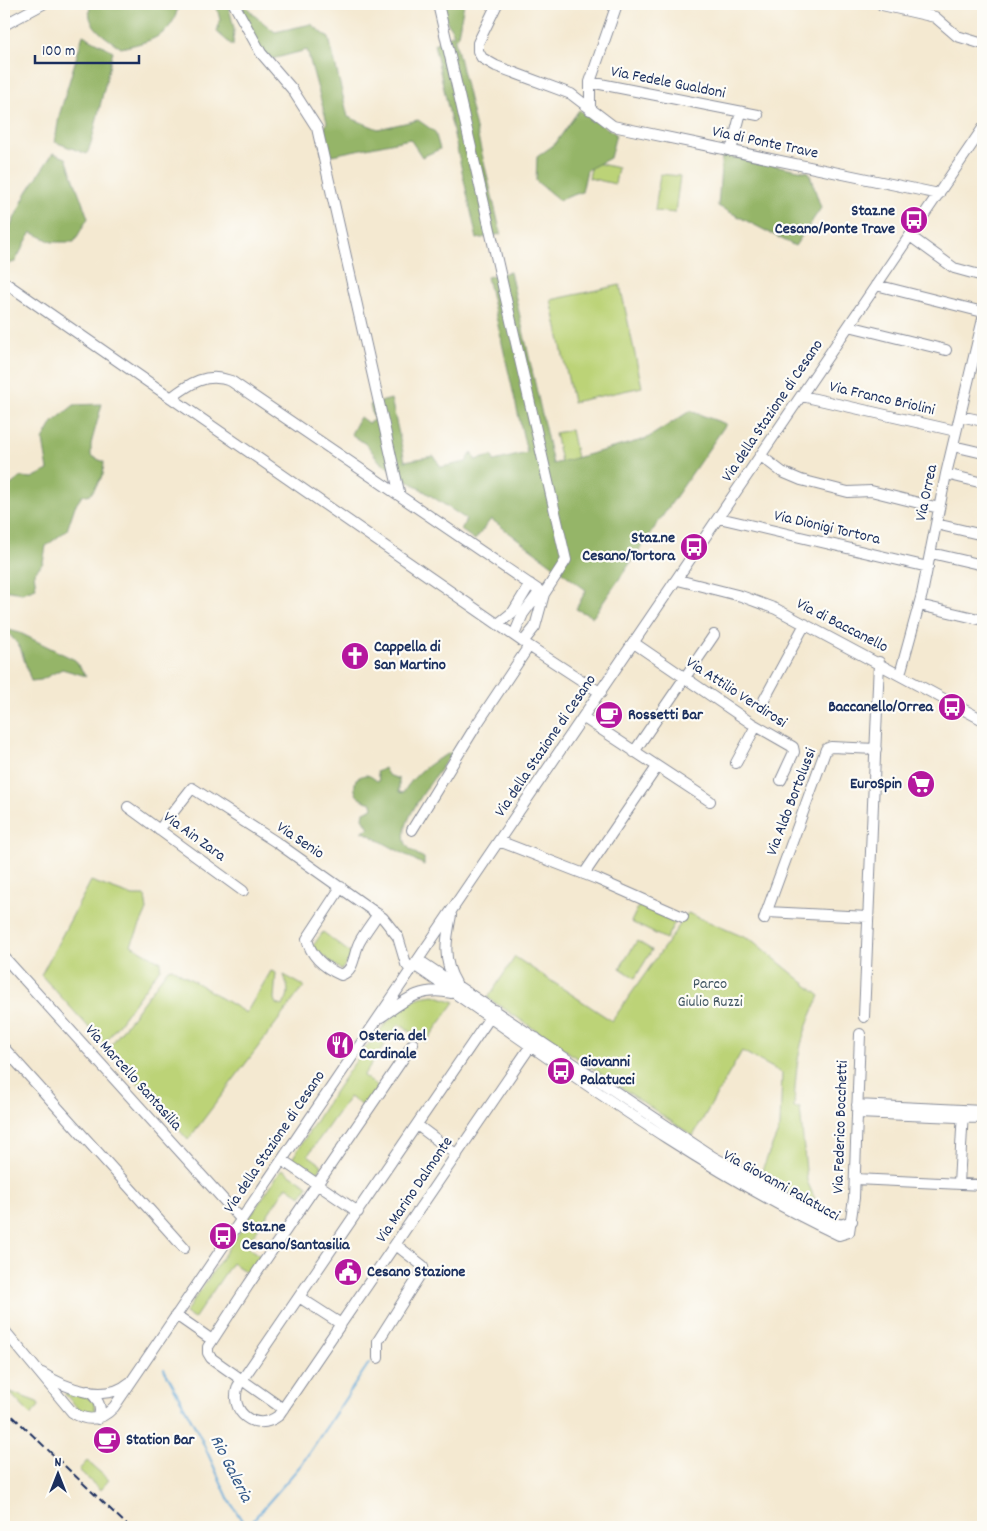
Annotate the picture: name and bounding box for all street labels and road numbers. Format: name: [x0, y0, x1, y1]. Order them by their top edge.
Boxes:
street label: Via Fedele Gualdoni: [609, 61, 727, 105]
street label: Via di Ponte Trave: [710, 121, 820, 165]
street label: Via della Stazione di Cesano: [717, 335, 829, 487]
street label: Via Franco Briolini: [827, 376, 937, 422]
street label: Via Orrea: [910, 462, 944, 523]
street label: Via Dionigi Tortora: [772, 505, 883, 552]
street label: Via di Baccanello: [792, 593, 892, 659]
street label: Via Attilio Verdirosi: [681, 652, 791, 734]
street label: Via della Stazione di Cesano: [490, 670, 602, 822]
street label: Via Aldo Bortolussi: [761, 745, 823, 859]
street label: Via Ain Zara: [158, 806, 230, 868]
street label: Via Senio: [271, 817, 329, 865]
street label: Via Marcello Santasilia: [79, 1020, 187, 1137]
street label: Via Federico Bocchetti: [827, 1060, 855, 1194]
street label: Via della Stazione di Cesano: [219, 1066, 331, 1218]
street label: Via Marino Dalmonte: [371, 1132, 459, 1248]
street label: Via Giovanni Palatucci: [719, 1144, 844, 1228]

